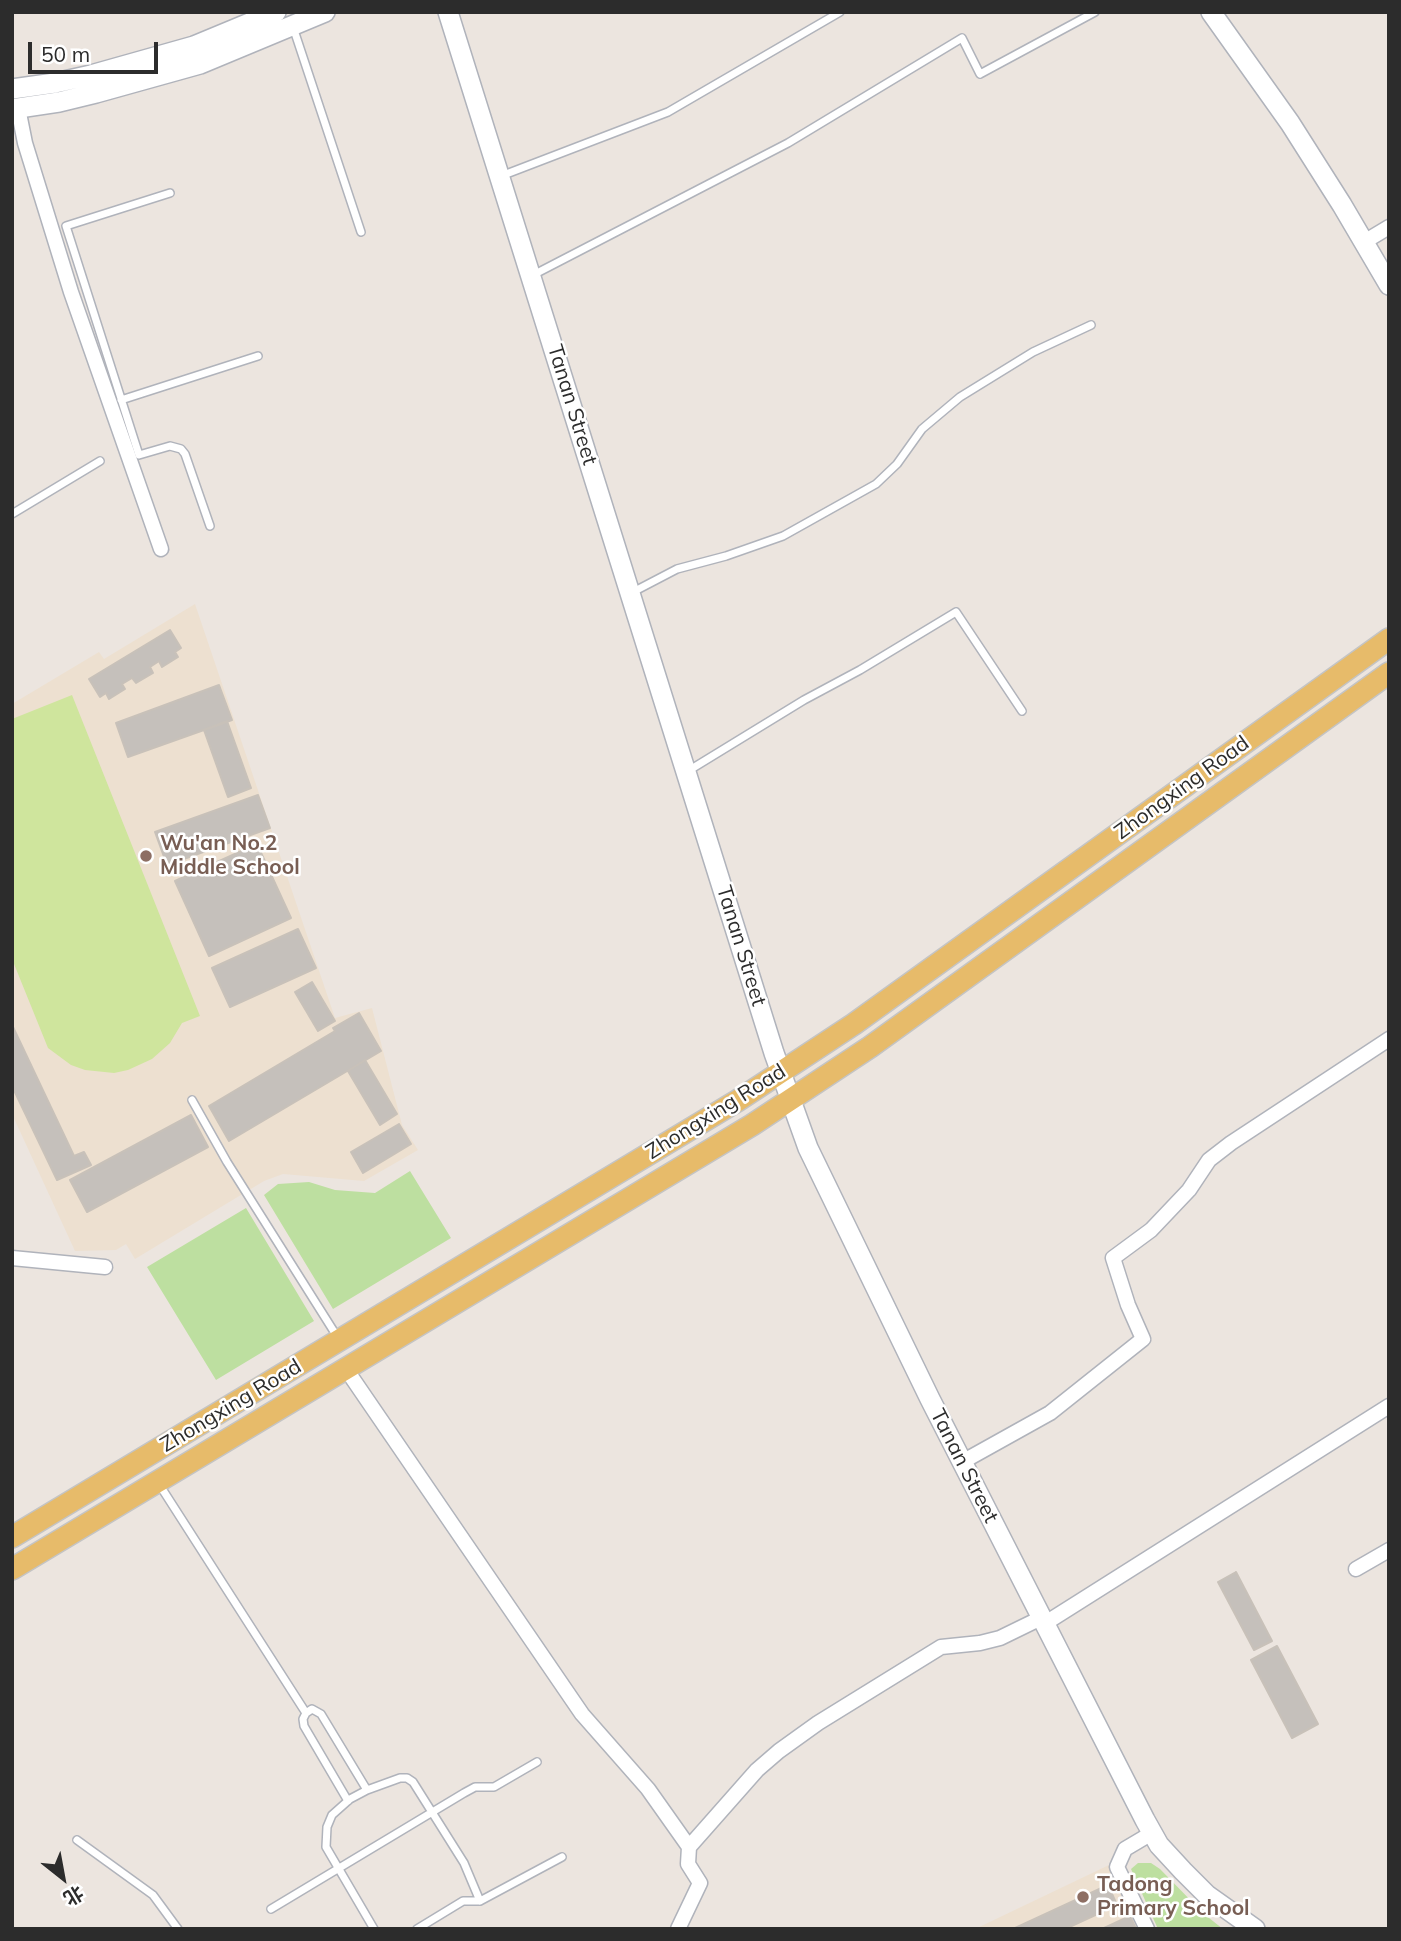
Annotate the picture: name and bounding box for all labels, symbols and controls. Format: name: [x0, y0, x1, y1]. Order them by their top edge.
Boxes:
scale bar: [32, 28, 161, 72]
text: 50 m: [41, 41, 90, 67]
street label: Tanan Street: [542, 342, 602, 468]
street label: Zhongxing Road: [1110, 731, 1254, 845]
place label: Wu'an No.2 Middle School: [160, 831, 300, 881]
marker: Wu'an No.2 Middle School: [138, 848, 154, 864]
street label: Tanan Street: [711, 883, 771, 1009]
street label: Zhongxing Road: [642, 1059, 790, 1165]
street label: Zhongxing Road: [156, 1354, 306, 1458]
street label: Tanan Street: [925, 1405, 1003, 1527]
north arrow: [28, 1843, 98, 1913]
place label: Tadong Primary School: [1097, 1872, 1250, 1922]
text: 北: [59, 1881, 88, 1911]
marker: Tadong Primary School: [1075, 1889, 1091, 1905]

